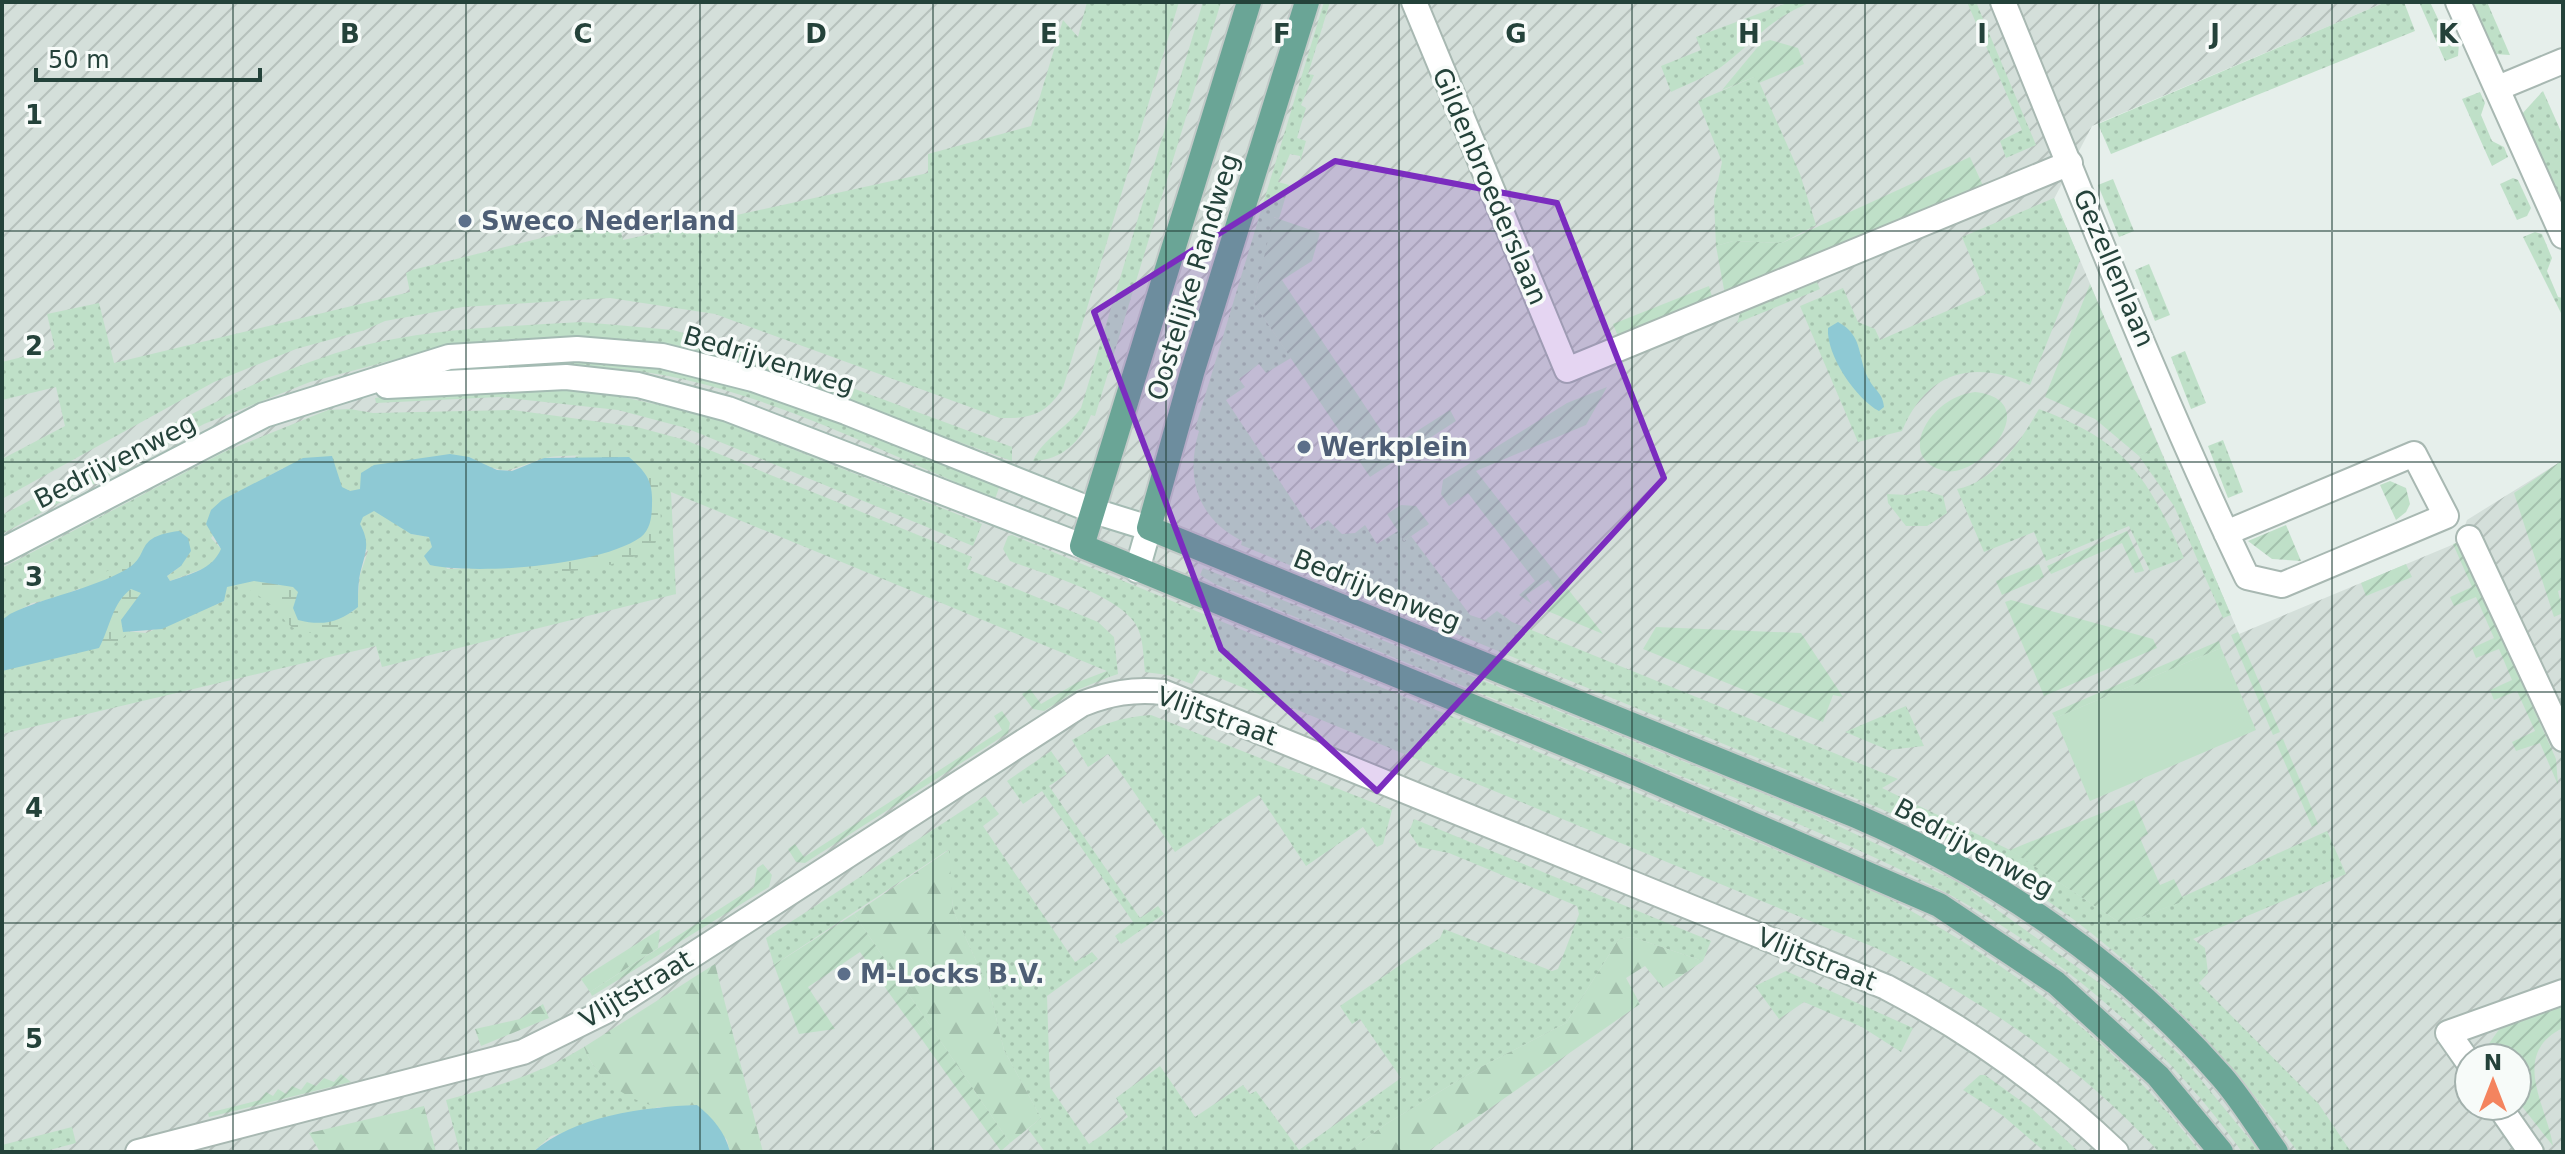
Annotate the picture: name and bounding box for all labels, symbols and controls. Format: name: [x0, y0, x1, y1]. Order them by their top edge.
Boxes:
text: B: [340, 19, 360, 49]
text: C: [573, 19, 593, 49]
text: D: [805, 19, 827, 49]
text: E: [1040, 19, 1058, 49]
text: F: [1273, 19, 1291, 49]
text: G: [1505, 19, 1527, 49]
text: H: [1738, 19, 1760, 49]
text: I: [1977, 19, 1987, 49]
text: J: [2208, 19, 2220, 49]
text: K: [2438, 19, 2459, 49]
scale bar: [36, 32, 260, 82]
text: 50 m: [48, 46, 110, 74]
street label: Gildenbroederslaan: [1426, 63, 1554, 309]
text: 1: [25, 100, 43, 130]
street label: Oostelijke Randweg: [1141, 150, 1245, 404]
street label: Gezellenlaan: [2067, 185, 2161, 351]
place label: Sweco Nederland: [481, 206, 736, 236]
marker: Sweco Nederland: [456, 212, 474, 230]
street label: Bedrijvenweg: [680, 320, 858, 400]
text: 2: [25, 331, 43, 361]
street label: Bedrijvenweg: [29, 407, 201, 515]
place label: Werkplein: [1320, 432, 1468, 462]
marker: Werkplein: [1295, 438, 1313, 456]
street label: Bedrijvenweg: [1289, 543, 1465, 637]
text: 3: [25, 562, 43, 592]
street label: Vlijtstraat: [1153, 680, 1281, 752]
street label: Bedrijvenweg: [1889, 792, 2059, 904]
text: 4: [25, 793, 43, 823]
street label: Vlijtstraat: [1753, 921, 1881, 997]
street label: Vlijtstraat: [574, 944, 698, 1034]
place label: M-Locks B.V.: [860, 959, 1045, 989]
marker: M-Locks B.V.: [835, 965, 853, 983]
text: 5: [25, 1024, 43, 1054]
north arrow: [2453, 1042, 2533, 1122]
text: N: [2484, 1050, 2502, 1075]

